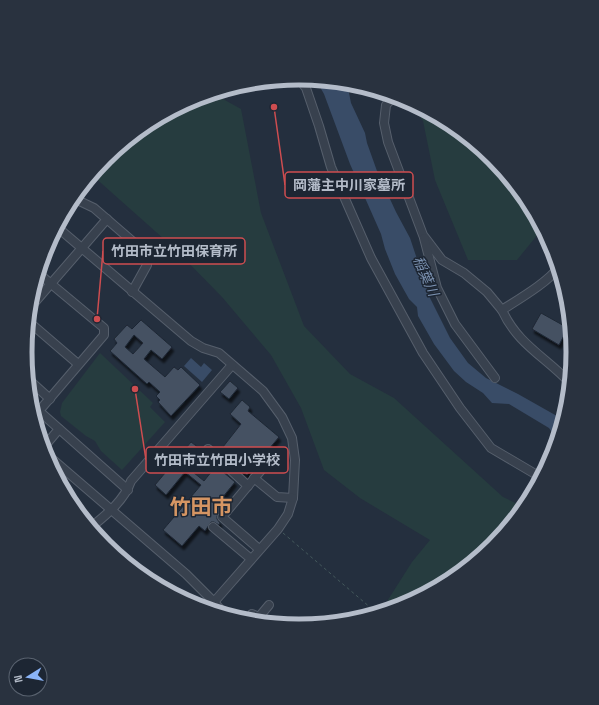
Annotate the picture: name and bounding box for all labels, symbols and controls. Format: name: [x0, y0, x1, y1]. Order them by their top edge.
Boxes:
callout: 岡藩主中川家墓所: [285, 172, 413, 198]
text: 岡藩主中川家墓所: [293, 176, 405, 194]
callout: 竹田市立竹田保育所: [103, 238, 245, 264]
text: 竹田市立竹田保育所: [111, 242, 237, 260]
water label: 稲葉川: [409, 253, 444, 301]
callout: 竹田市立竹田小学校: [146, 447, 288, 473]
text: 竹田市立竹田小学校: [154, 451, 280, 469]
district label: 竹田市: [170, 493, 233, 520]
north arrow: [8, 657, 48, 697]
text: N: [11, 674, 26, 684]

